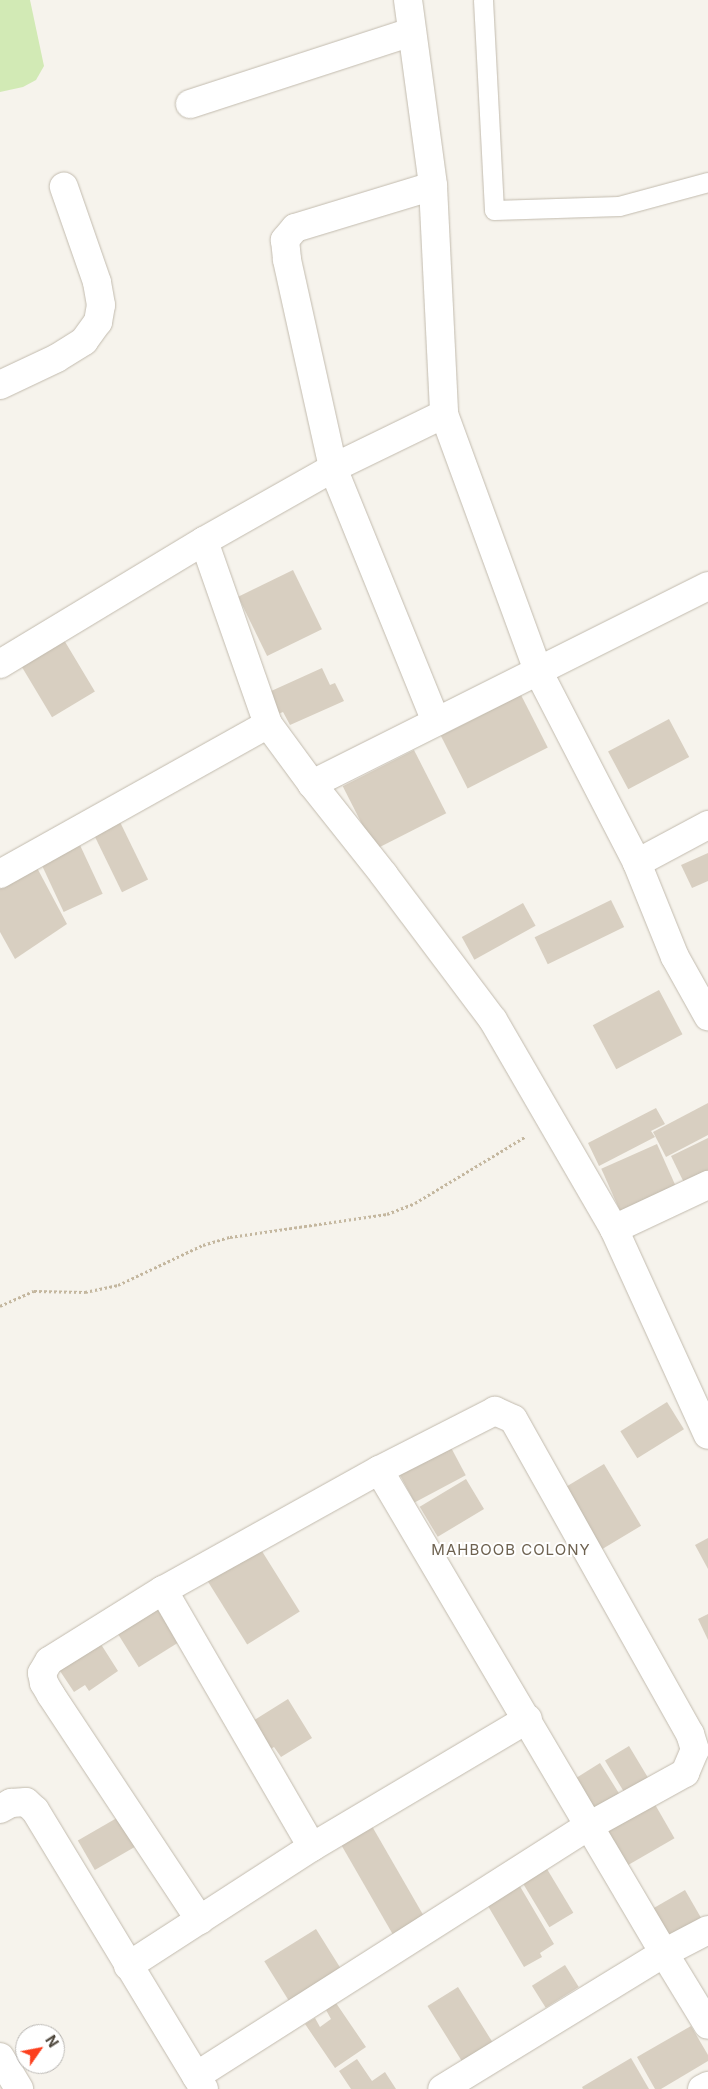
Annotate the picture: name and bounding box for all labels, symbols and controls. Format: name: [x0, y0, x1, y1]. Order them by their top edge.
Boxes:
district label: MAHBOOB COLONY: [430, 1541, 592, 1559]
north arrow: [15, 2024, 65, 2074]
text: N: [42, 2032, 62, 2050]

